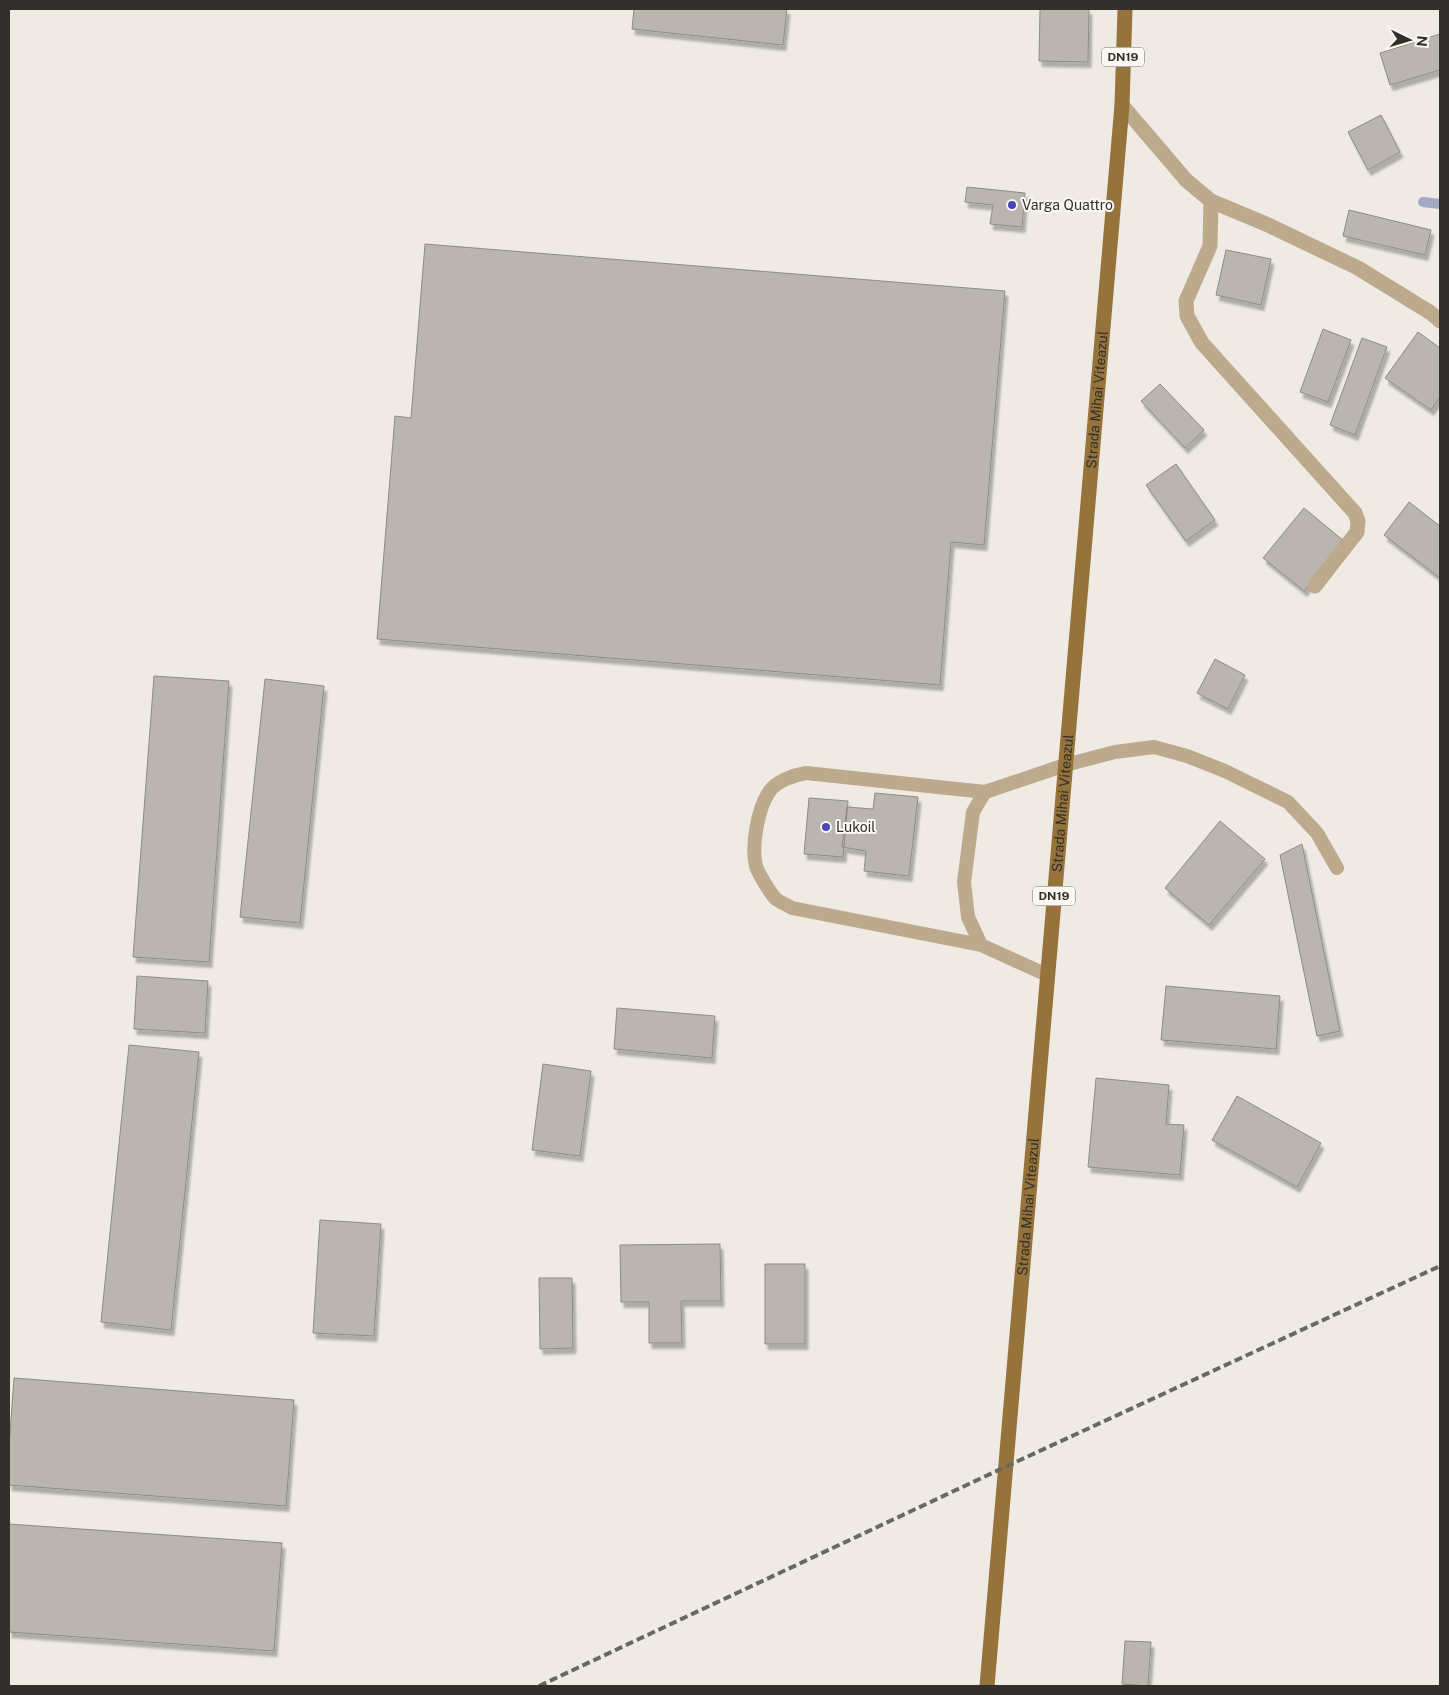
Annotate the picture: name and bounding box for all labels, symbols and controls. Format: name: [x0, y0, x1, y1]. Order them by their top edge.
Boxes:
north arrow: [1384, 15, 1434, 65]
text: N: [1414, 35, 1430, 47]
road number: DN19: [1102, 48, 1144, 66]
place label: Varga Quattro: [1022, 197, 1113, 213]
marker: Varga Quattro: [1006, 199, 1018, 211]
street label: Strada Mihai Viteazul: [1083, 330, 1111, 469]
street label: Strada Mihai Viteazul: [1049, 734, 1076, 873]
place label: Lukoil: [836, 819, 876, 835]
marker: Lukoil: [820, 821, 832, 833]
road number: DN19: [1033, 886, 1075, 906]
street label: Strada Mihai Viteazul: [1014, 1137, 1042, 1276]

